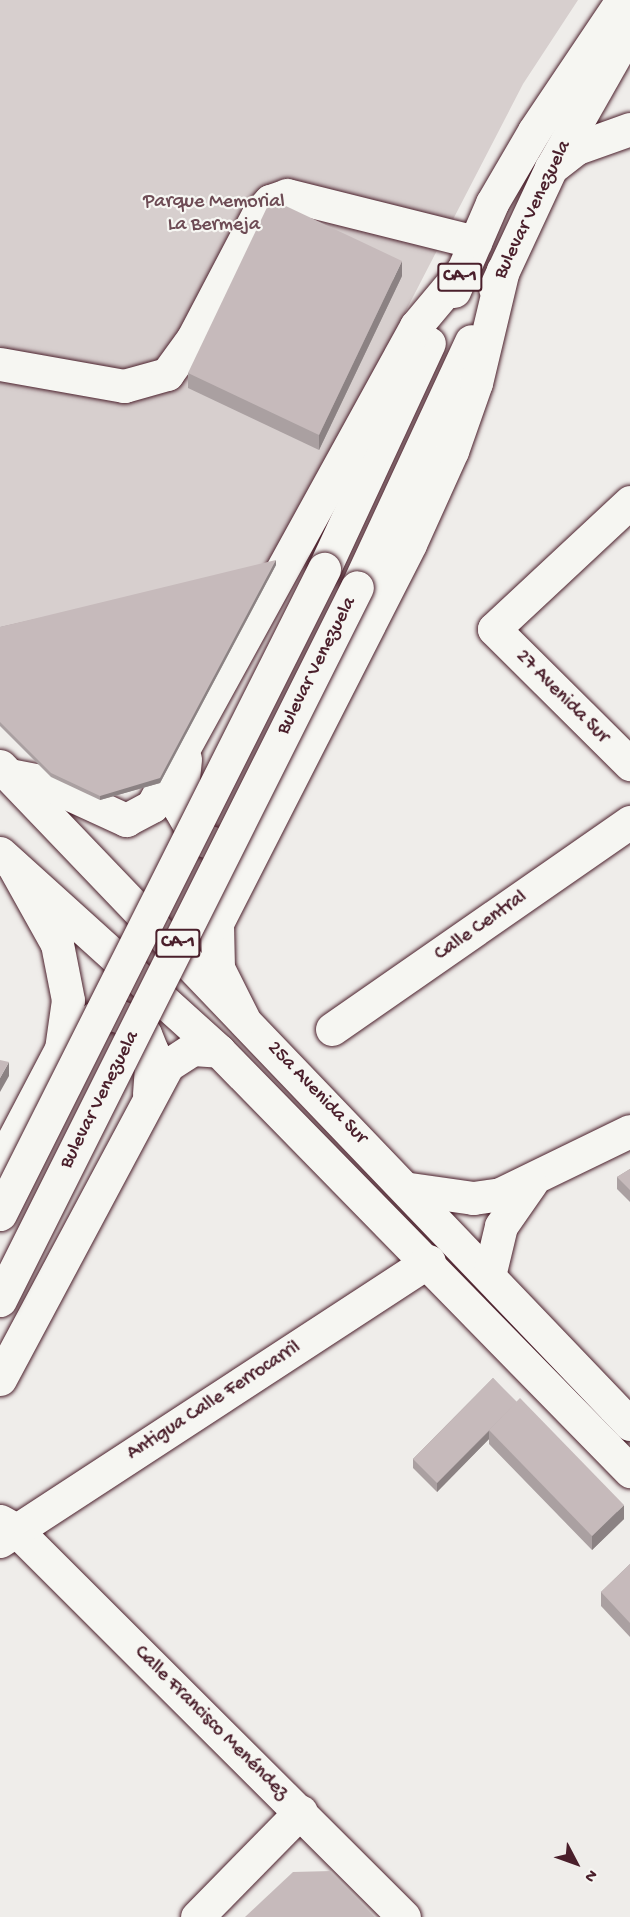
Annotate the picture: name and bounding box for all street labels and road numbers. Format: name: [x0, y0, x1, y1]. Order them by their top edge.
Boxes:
street label: Bulevar Venezuela: [489, 137, 577, 283]
road number: CA-1: [436, 262, 484, 292]
street label: Bulevar Venezuela: [272, 593, 362, 739]
street label: 27 Avenida Sur: [510, 645, 614, 749]
street label: Calle Central: [430, 885, 532, 967]
road number: CA-1: [154, 928, 202, 958]
street label: Bulevar Venezuela: [55, 1027, 145, 1173]
street label: 25a Avenida Sur: [262, 1036, 372, 1150]
street label: Antigua Calle Ferrocarril: [123, 1336, 305, 1466]
street label: Calle Francisco Menéndez: [129, 1641, 293, 1805]

